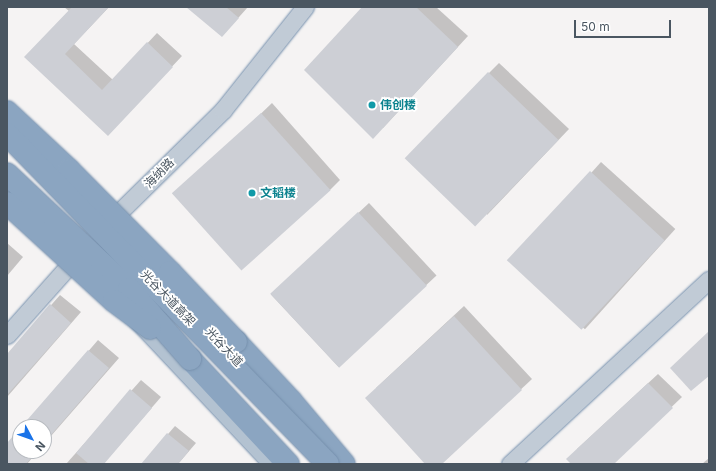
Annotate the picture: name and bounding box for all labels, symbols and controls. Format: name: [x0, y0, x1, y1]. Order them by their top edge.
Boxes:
scale bar: [576, 12, 673, 38]
text: 50 m: [581, 19, 610, 34]
place label: 伟创楼: [380, 98, 416, 112]
marker: 伟创楼: [367, 100, 377, 110]
street label: 海纳路: [141, 155, 177, 191]
place label: 文韬楼: [260, 186, 296, 200]
marker: 文韬楼: [247, 188, 257, 198]
street label: 光谷大道高架: [138, 267, 198, 329]
street label: 光谷大道: [202, 325, 246, 369]
north arrow: [12, 419, 52, 459]
text: N: [32, 438, 48, 454]

